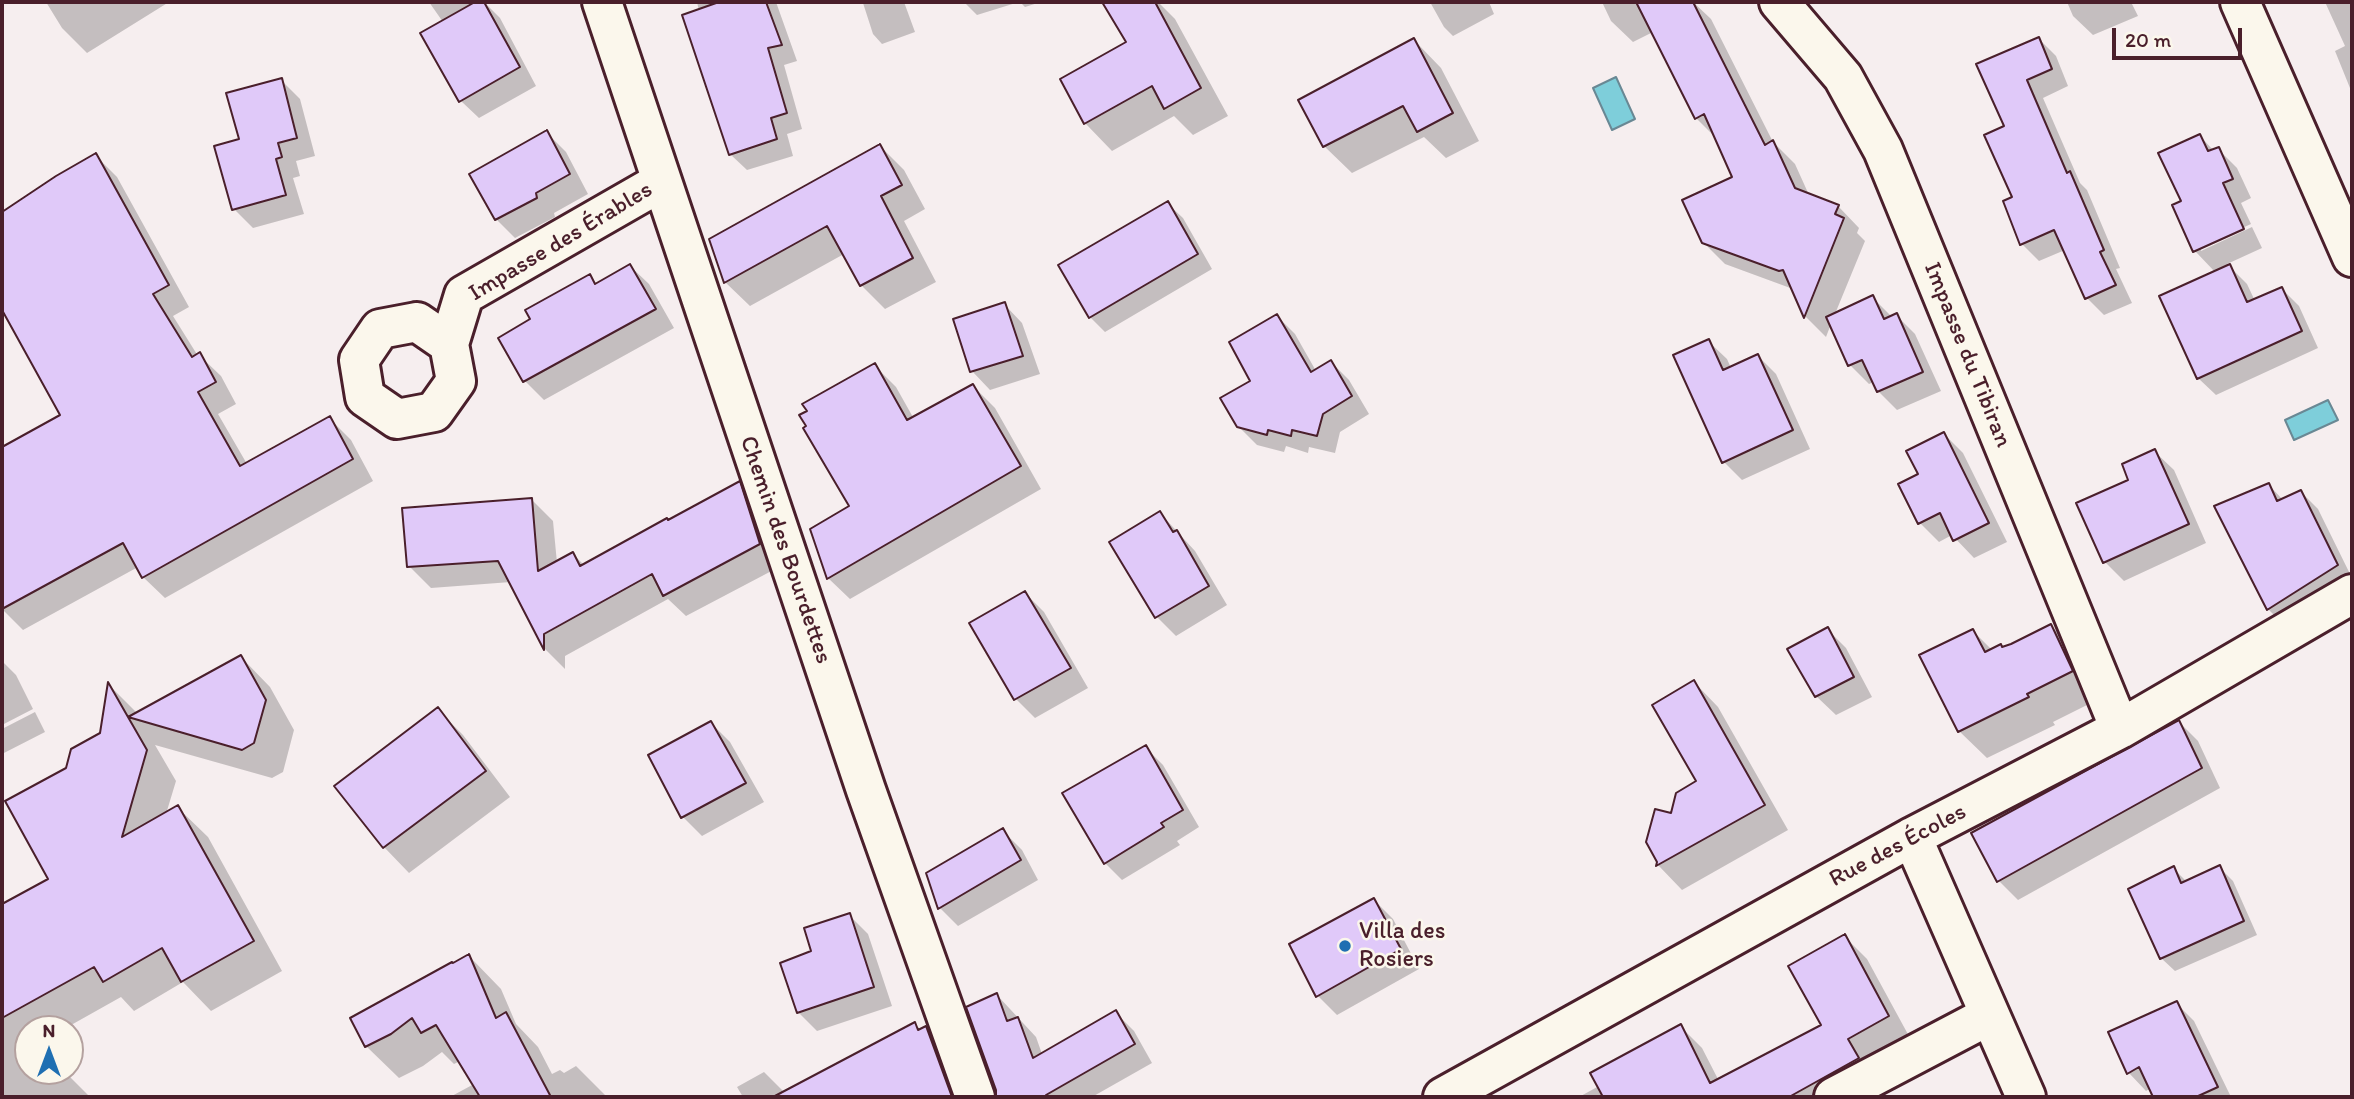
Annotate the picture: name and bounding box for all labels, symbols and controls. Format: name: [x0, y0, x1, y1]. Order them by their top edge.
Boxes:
scale bar: [2116, 14, 2246, 58]
text: 20 m: [2125, 27, 2171, 52]
street label: Impasse des Érables: [464, 176, 658, 308]
street label: Impasse du Tibiran: [1917, 258, 2017, 452]
street label: Chemin des Bourdettes: [732, 432, 838, 668]
street label: Rue des Écoles: [1825, 798, 1971, 894]
place label: Villa des Rosiers: [1359, 918, 1445, 974]
marker: Villa des Rosiers: [1337, 938, 1353, 954]
north arrow: [14, 1015, 84, 1085]
text: N: [43, 1019, 55, 1042]

